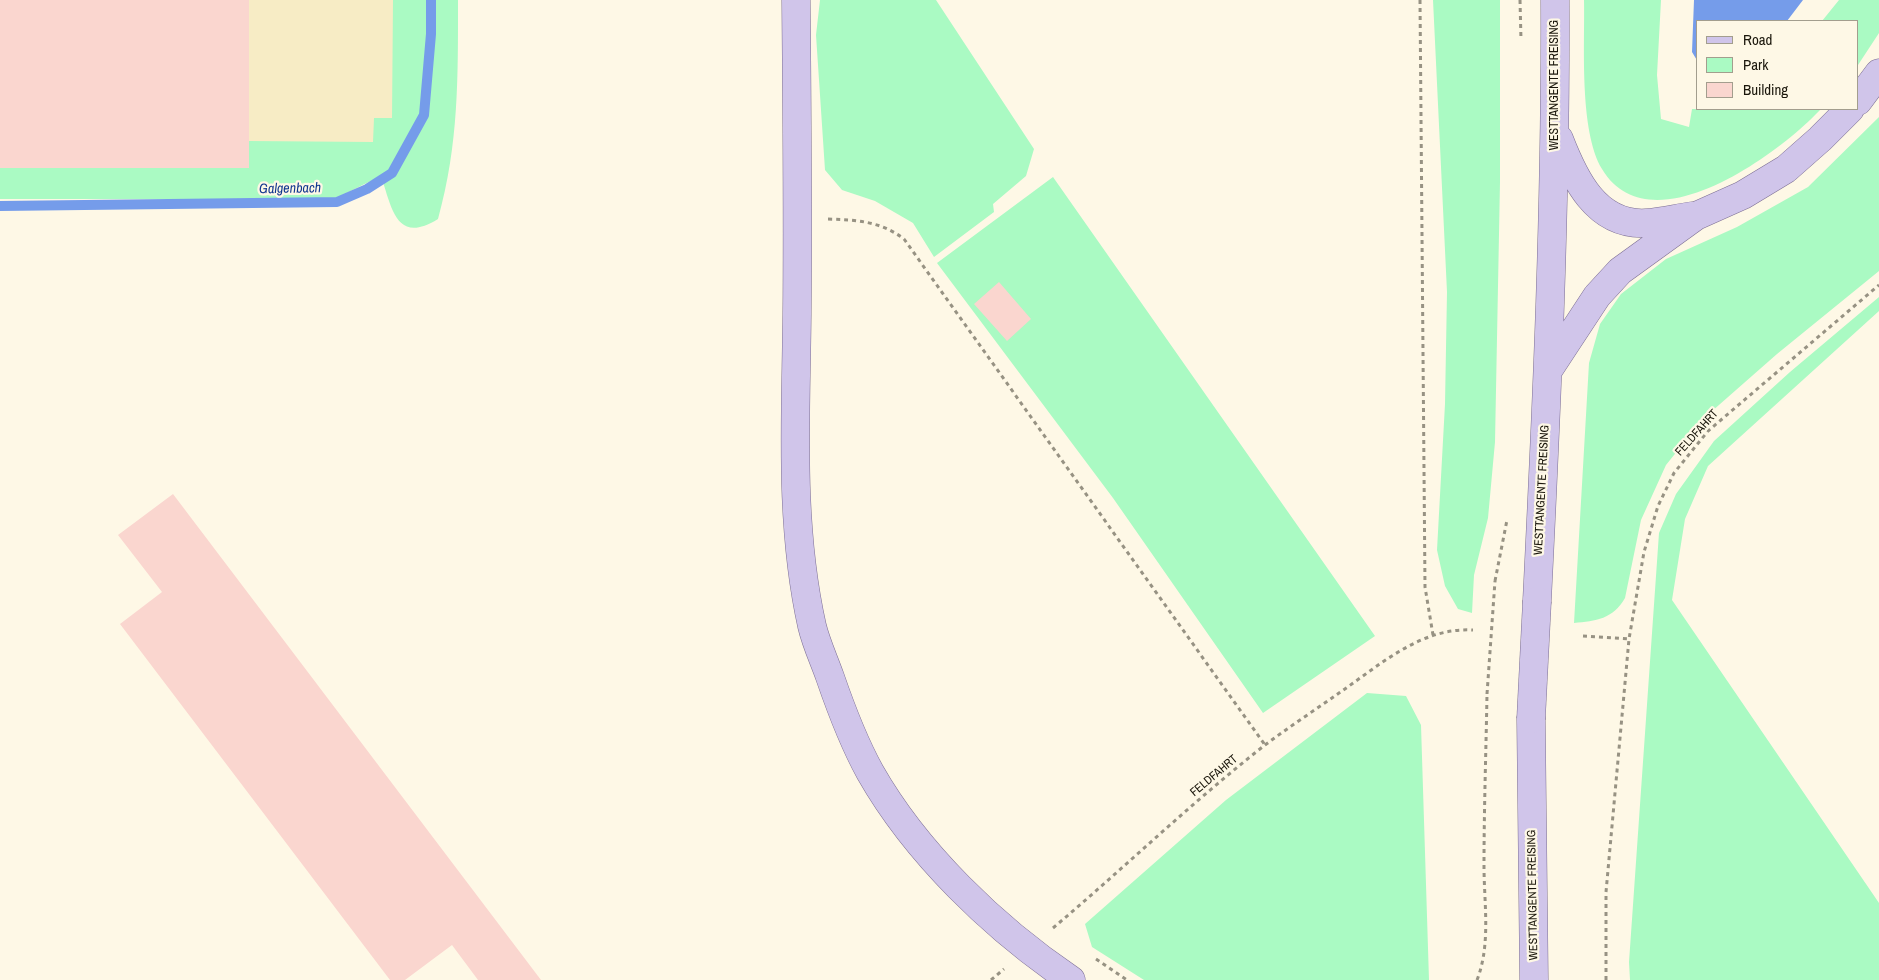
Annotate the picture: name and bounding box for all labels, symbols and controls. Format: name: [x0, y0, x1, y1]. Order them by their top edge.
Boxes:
street label: WESTTANGENTE FREISING: [1548, 20, 1562, 150]
legend: [1696, 20, 1859, 110]
text: Road: [1743, 29, 1772, 50]
text: Park: [1743, 54, 1768, 75]
text: Building: [1743, 79, 1788, 100]
water label: Galgenbach: [259, 180, 321, 198]
street label: FELDFAHRT: [1672, 407, 1722, 459]
street label: WESTTANGENTE FREISING: [1531, 424, 1553, 556]
street label: FELDFAHRT: [1187, 752, 1241, 800]
street label: WESTTANGENTE FREISING: [1525, 830, 1541, 960]

